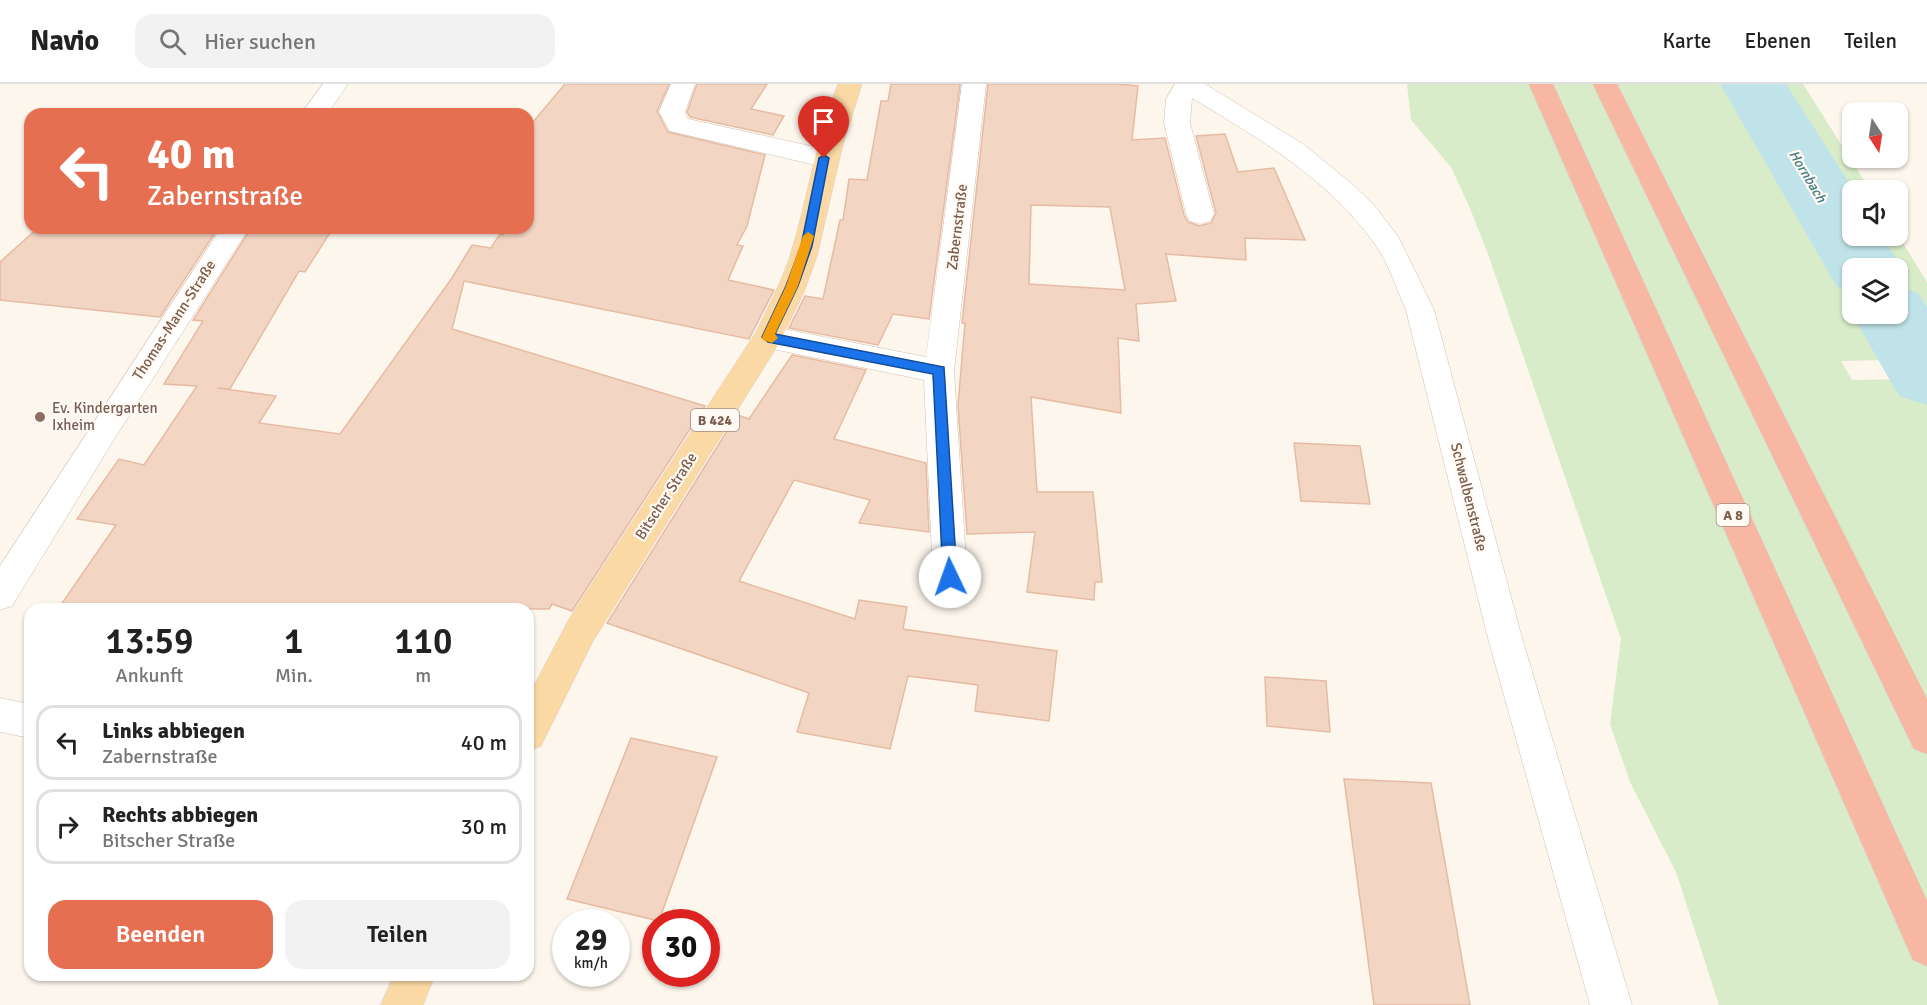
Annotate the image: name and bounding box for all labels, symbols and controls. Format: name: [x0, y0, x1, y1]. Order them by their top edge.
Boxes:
search box: [135, 14, 555, 68]
text: Navio: [30, 24, 99, 58]
icon: search: [156, 25, 189, 58]
text: Hier suchen: [204, 28, 316, 55]
text: Karte: [1662, 28, 1711, 54]
text: Ebenen: [1744, 28, 1811, 54]
text: Teilen: [1844, 28, 1897, 54]
pin: [798, 96, 849, 158]
north arrow: [1842, 102, 1908, 168]
map controls: [1842, 102, 1908, 324]
icon: arrive: [807, 105, 840, 138]
text: 40 m: [147, 129, 236, 180]
icon: left: [48, 132, 126, 210]
water label: Hornbach: [1785, 147, 1830, 206]
text: Zabernstraße: [147, 180, 303, 213]
button: sound: [1842, 180, 1908, 246]
street label: Zabernstraße: [943, 183, 971, 271]
street label: Thomas-Mann-Straße: [128, 257, 220, 383]
button: layers: [1842, 258, 1908, 324]
place label: Ev. Kindergarten Ixheim: [52, 399, 158, 434]
road number: B 424: [691, 409, 739, 431]
marker: Ev. Kindergarten Ixheim: [33, 410, 47, 424]
street label: Schwalbenstraße: [1447, 441, 1491, 553]
street label: Bitscher Straße: [631, 449, 701, 543]
road number: A 8: [1716, 504, 1750, 526]
position arrow: [918, 545, 982, 609]
text: 13:59: [106, 619, 193, 664]
text: 1: [284, 619, 304, 664]
text: 110: [394, 619, 453, 664]
text: Ankunft: [116, 663, 183, 688]
text: Min.: [275, 663, 313, 688]
text: m: [415, 663, 431, 688]
text: Links abbiegen: [102, 717, 245, 744]
icon: left: [51, 726, 84, 759]
text: 40 m: [461, 729, 507, 756]
text: Zabernstraße: [102, 744, 218, 769]
text: Rechts abbiegen: [102, 801, 258, 828]
icon: right: [51, 810, 84, 843]
text: 30 m: [461, 813, 507, 840]
text: Bitscher Straße: [102, 828, 235, 853]
button: Beenden: [48, 900, 273, 969]
button: Teilen: [285, 900, 510, 969]
speed limit sign: 30: [642, 909, 720, 987]
text: 29: [575, 922, 607, 959]
text: km/h: [574, 954, 608, 972]

